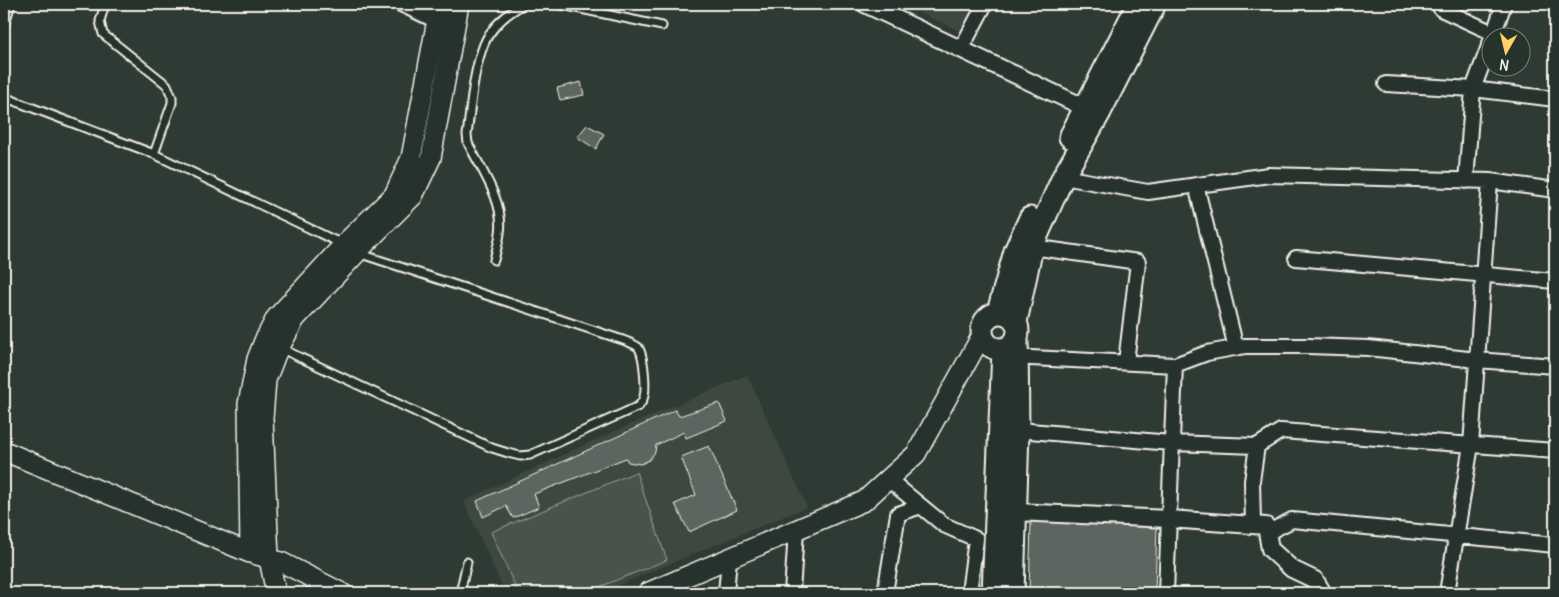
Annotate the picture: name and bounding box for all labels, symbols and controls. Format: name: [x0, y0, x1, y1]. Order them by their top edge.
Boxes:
north arrow: [1482, 28, 1532, 78]
text: N: [1498, 55, 1510, 74]

